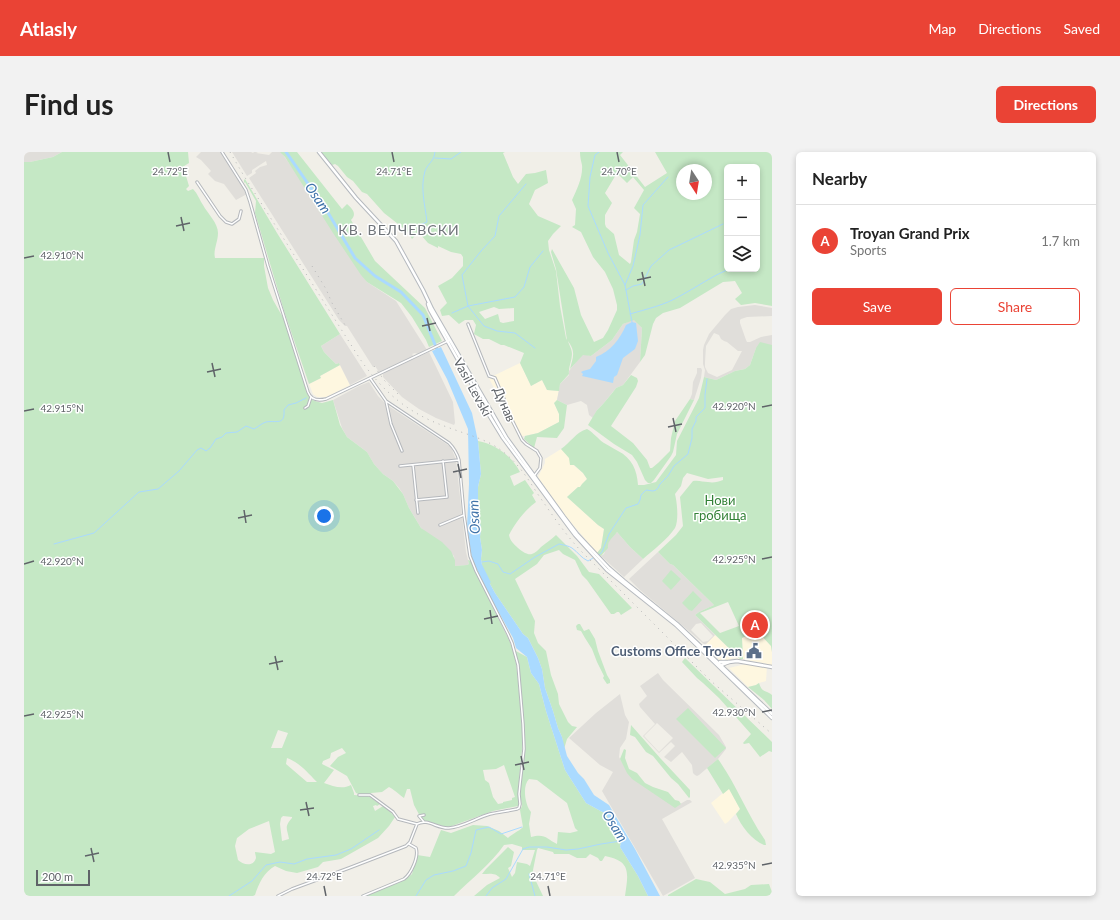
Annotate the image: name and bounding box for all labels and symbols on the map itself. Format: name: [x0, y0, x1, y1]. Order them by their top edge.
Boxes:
north arrow: [676, 164, 712, 200]
text: 24.72°E: [152, 165, 188, 177]
text: 24.71°E: [376, 165, 412, 177]
text: 24.70°E: [601, 165, 637, 177]
water label: Osam: [302, 179, 335, 217]
district label: КВ. ВЕЛЧЕВСКИ: [338, 221, 460, 238]
text: 42.910°N: [40, 249, 84, 261]
street label: Vasil Levski: [450, 355, 496, 419]
street label: Дунав: [490, 384, 520, 424]
text: 42.920°N: [712, 400, 756, 412]
text: 42.915°N: [40, 402, 84, 414]
park label: Нови гробища: [694, 492, 746, 523]
water label: Osam: [464, 500, 483, 534]
your location: [314, 506, 334, 526]
text: 42.925°N: [712, 553, 756, 565]
text: 42.920°N: [40, 555, 84, 567]
pin: A: [742, 610, 768, 640]
public building icon: Customs Office Troyan: [745, 642, 763, 660]
place label: Customs Office Troyan: [611, 643, 742, 659]
text: 42.930°N: [712, 706, 756, 718]
text: 42.925°N: [40, 708, 84, 720]
water label: Osam: [599, 807, 632, 845]
text: 42.935°N: [712, 859, 756, 871]
scale bar: [36, 868, 90, 887]
text: 24.72°E: [306, 870, 342, 882]
text: 24.71°E: [530, 870, 566, 882]

